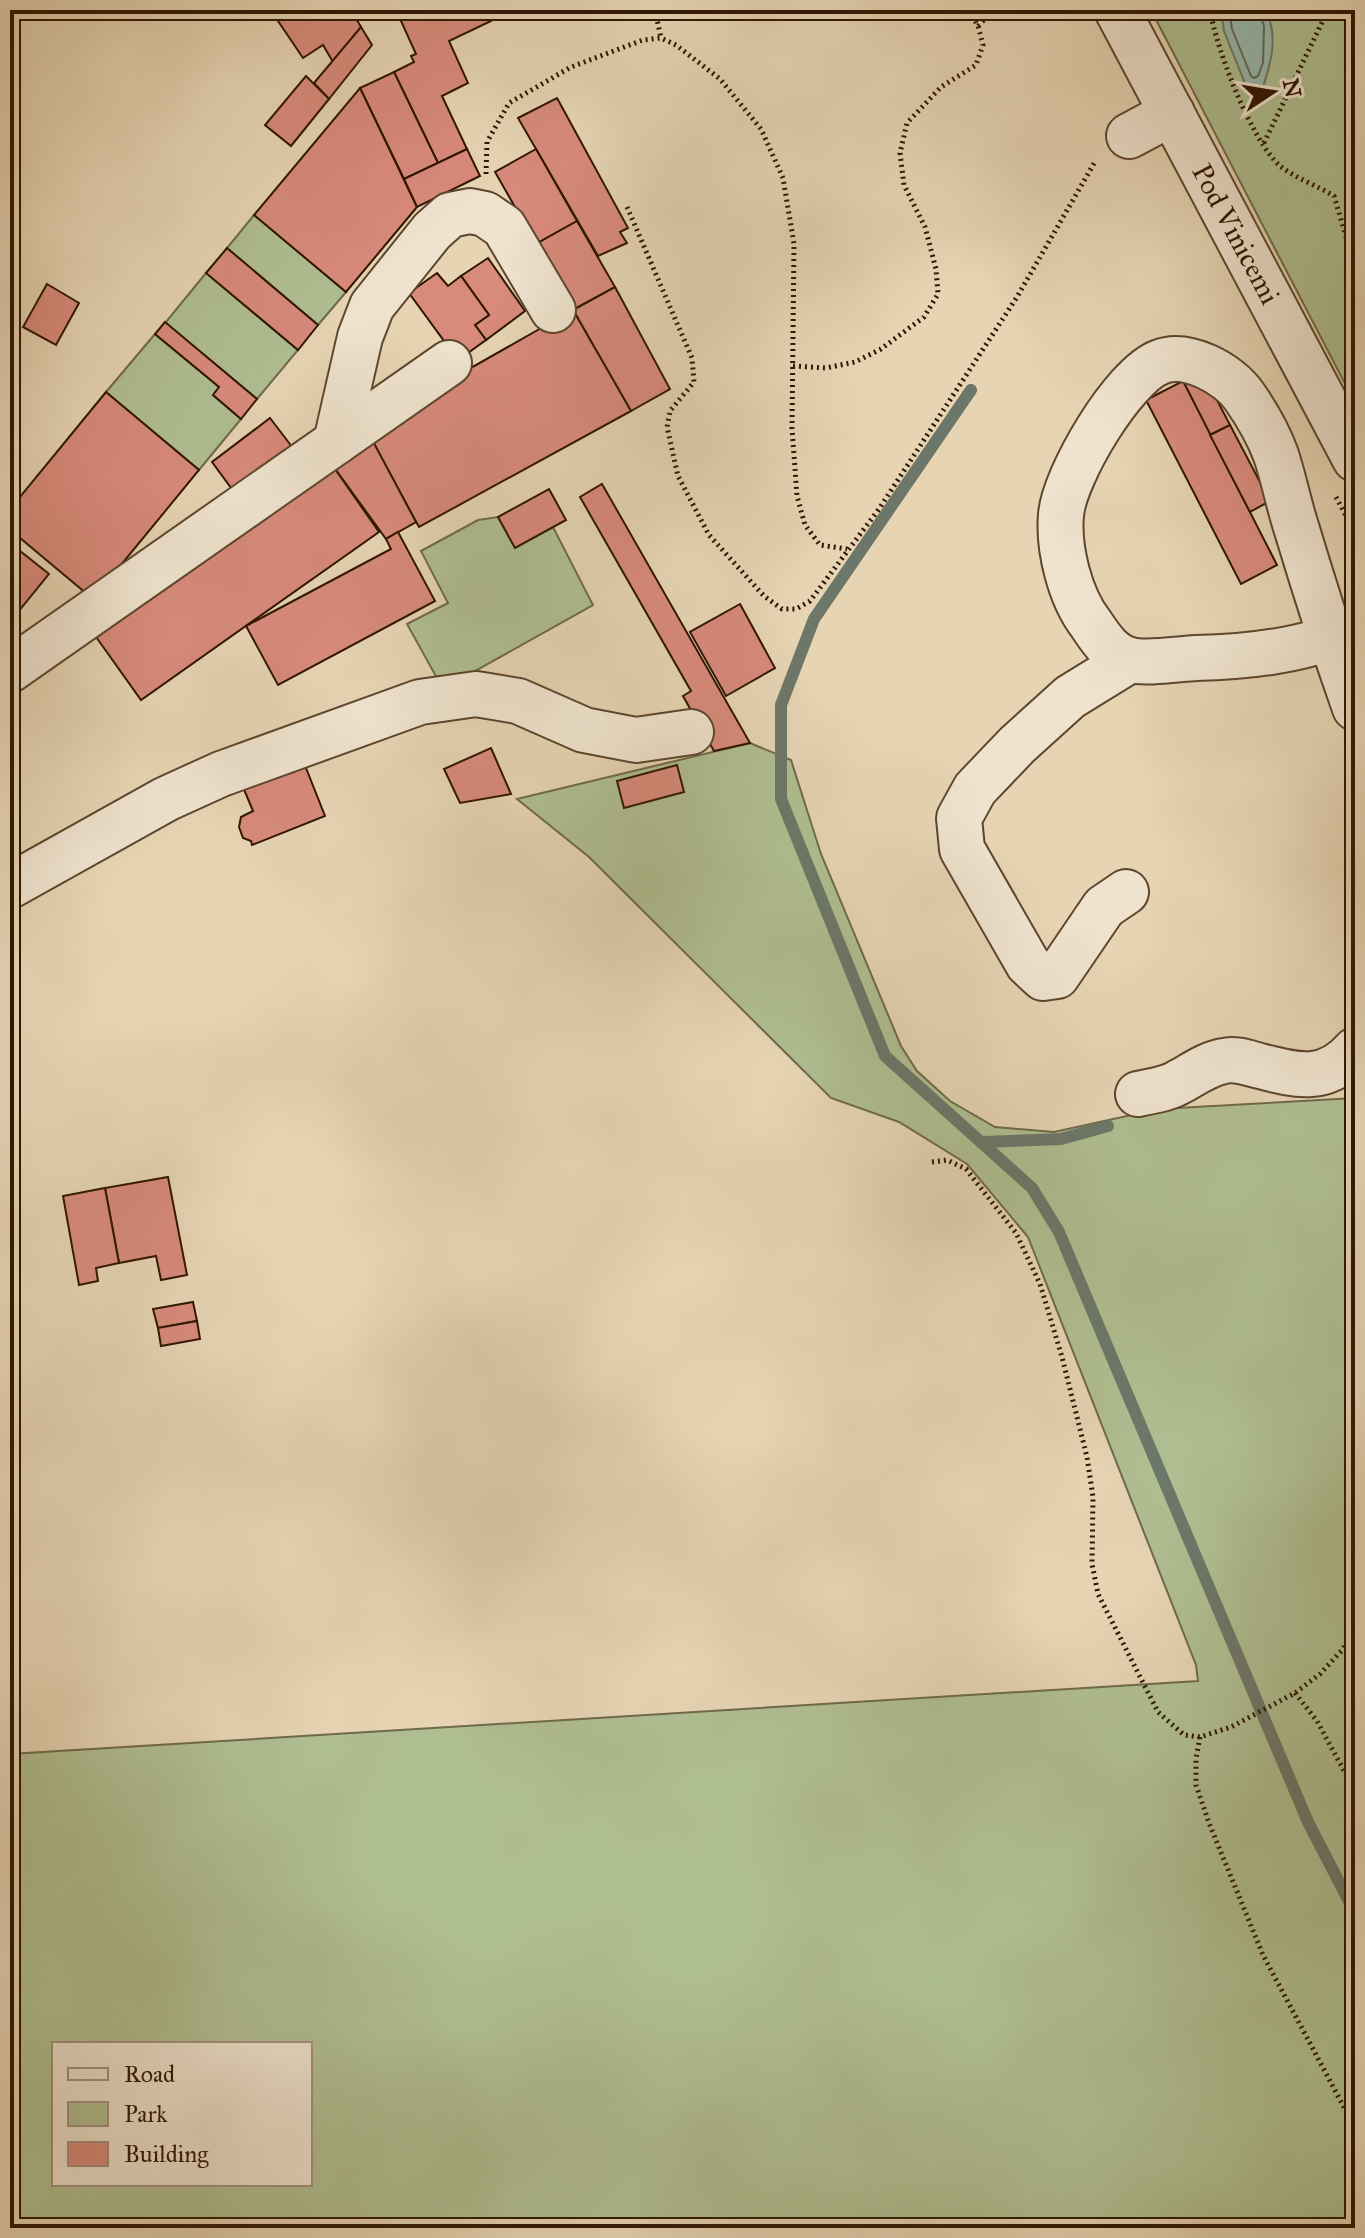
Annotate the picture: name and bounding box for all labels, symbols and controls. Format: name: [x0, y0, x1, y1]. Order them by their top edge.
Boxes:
north arrow: [1233, 52, 1313, 132]
text: N: [1277, 76, 1307, 100]
street label: Pod Vinicemi: [1184, 158, 1288, 311]
legend: [52, 2042, 312, 2186]
text: Road: [124, 2059, 175, 2089]
text: Park: [124, 2099, 168, 2129]
text: Building: [124, 2139, 209, 2169]

